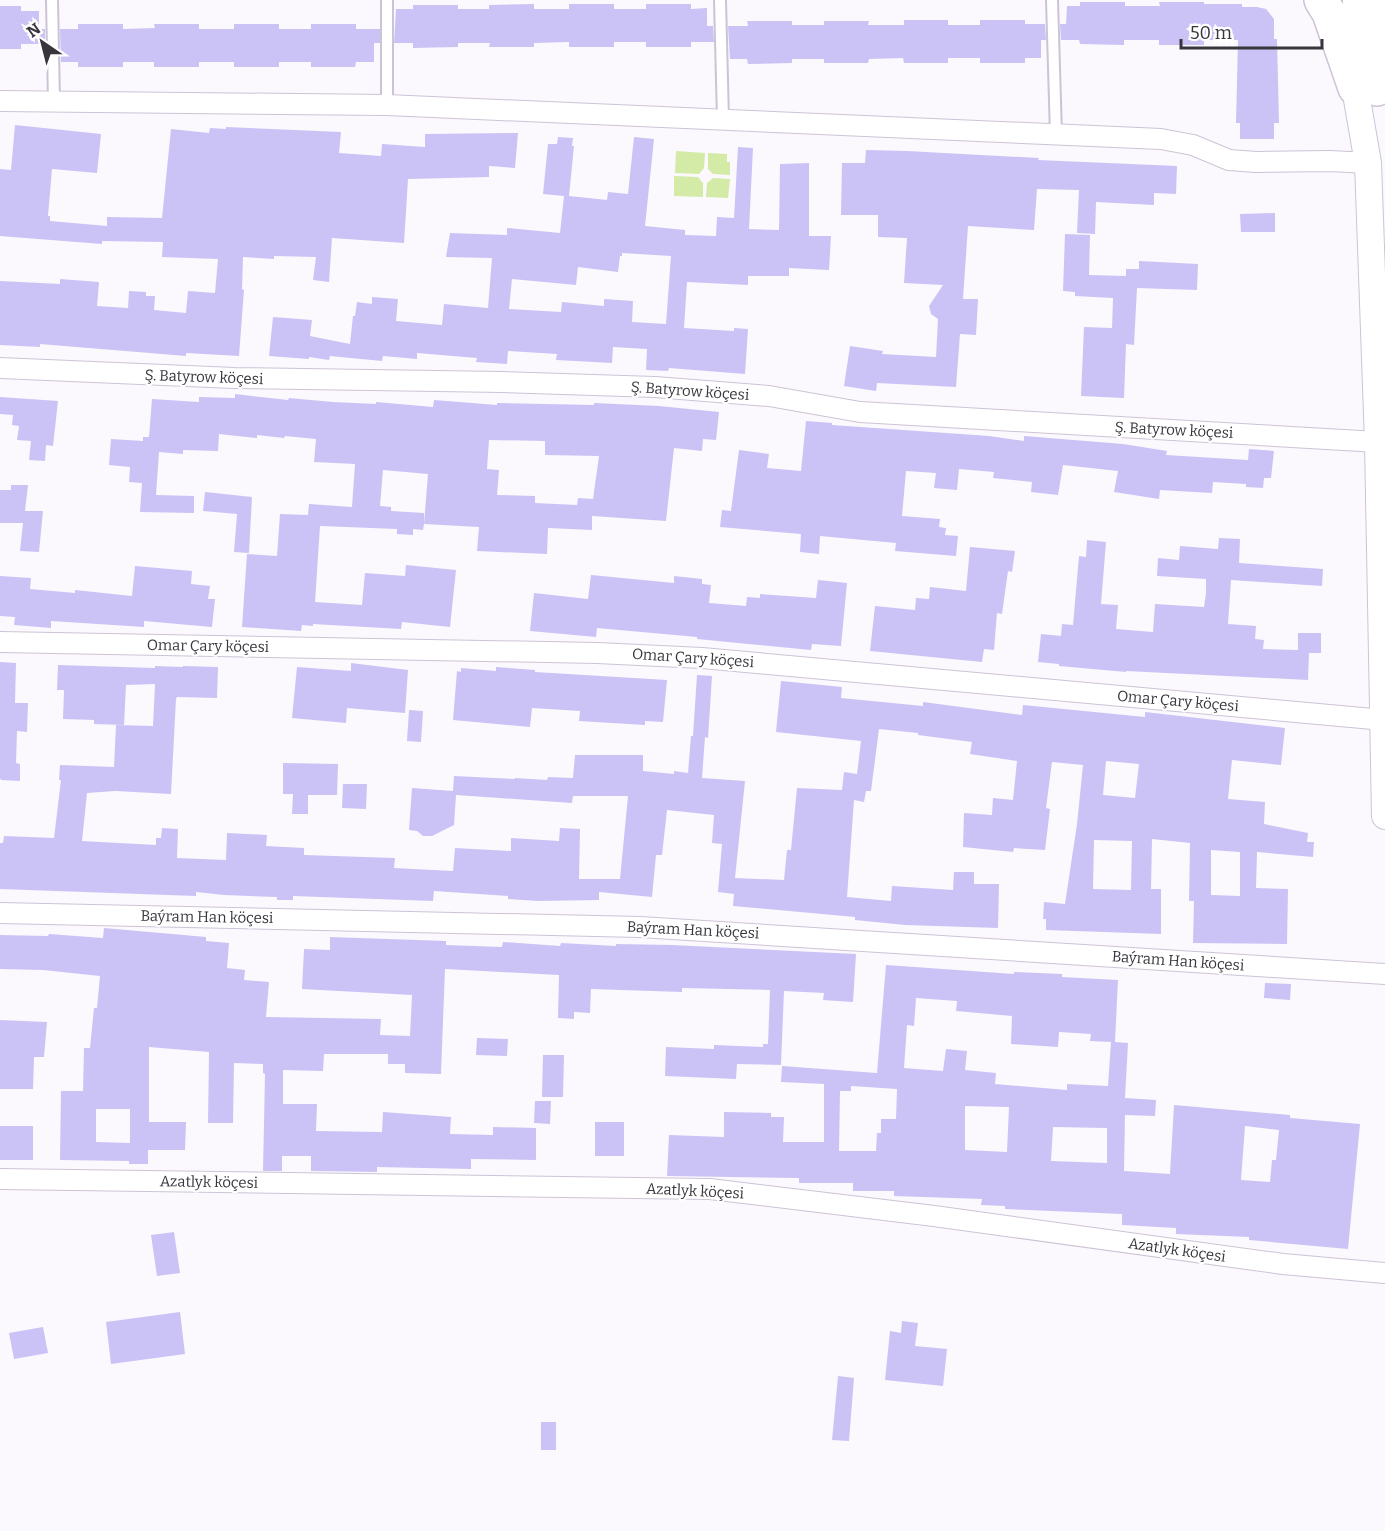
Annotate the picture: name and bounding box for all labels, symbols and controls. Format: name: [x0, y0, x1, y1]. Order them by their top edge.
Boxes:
north arrow: [12, 12, 72, 72]
scale bar: [1181, 12, 1322, 50]
text: N: [23, 19, 44, 41]
text: 50 m: [1190, 22, 1232, 44]
street label: Ş. Batyrow köçesi: [144, 366, 264, 388]
street label: Ş. Batyrow köçesi: [630, 378, 750, 404]
street label: Ş. Batyrow köçesi: [1114, 418, 1234, 442]
street label: Omar Çary köçesi: [147, 636, 270, 656]
street label: Omar Çary köçesi: [631, 645, 755, 671]
street label: Omar Çary köçesi: [1116, 687, 1240, 715]
street label: Baýram Han köçesi: [140, 907, 274, 927]
street label: Baýram Han köçesi: [626, 918, 760, 942]
street label: Baýram Han köçesi: [1111, 947, 1245, 975]
street label: Azatlyk köçesi: [160, 1172, 259, 1192]
street label: Azatlyk köçesi: [645, 1179, 745, 1203]
street label: Azatlyk köçesi: [1127, 1234, 1227, 1266]

